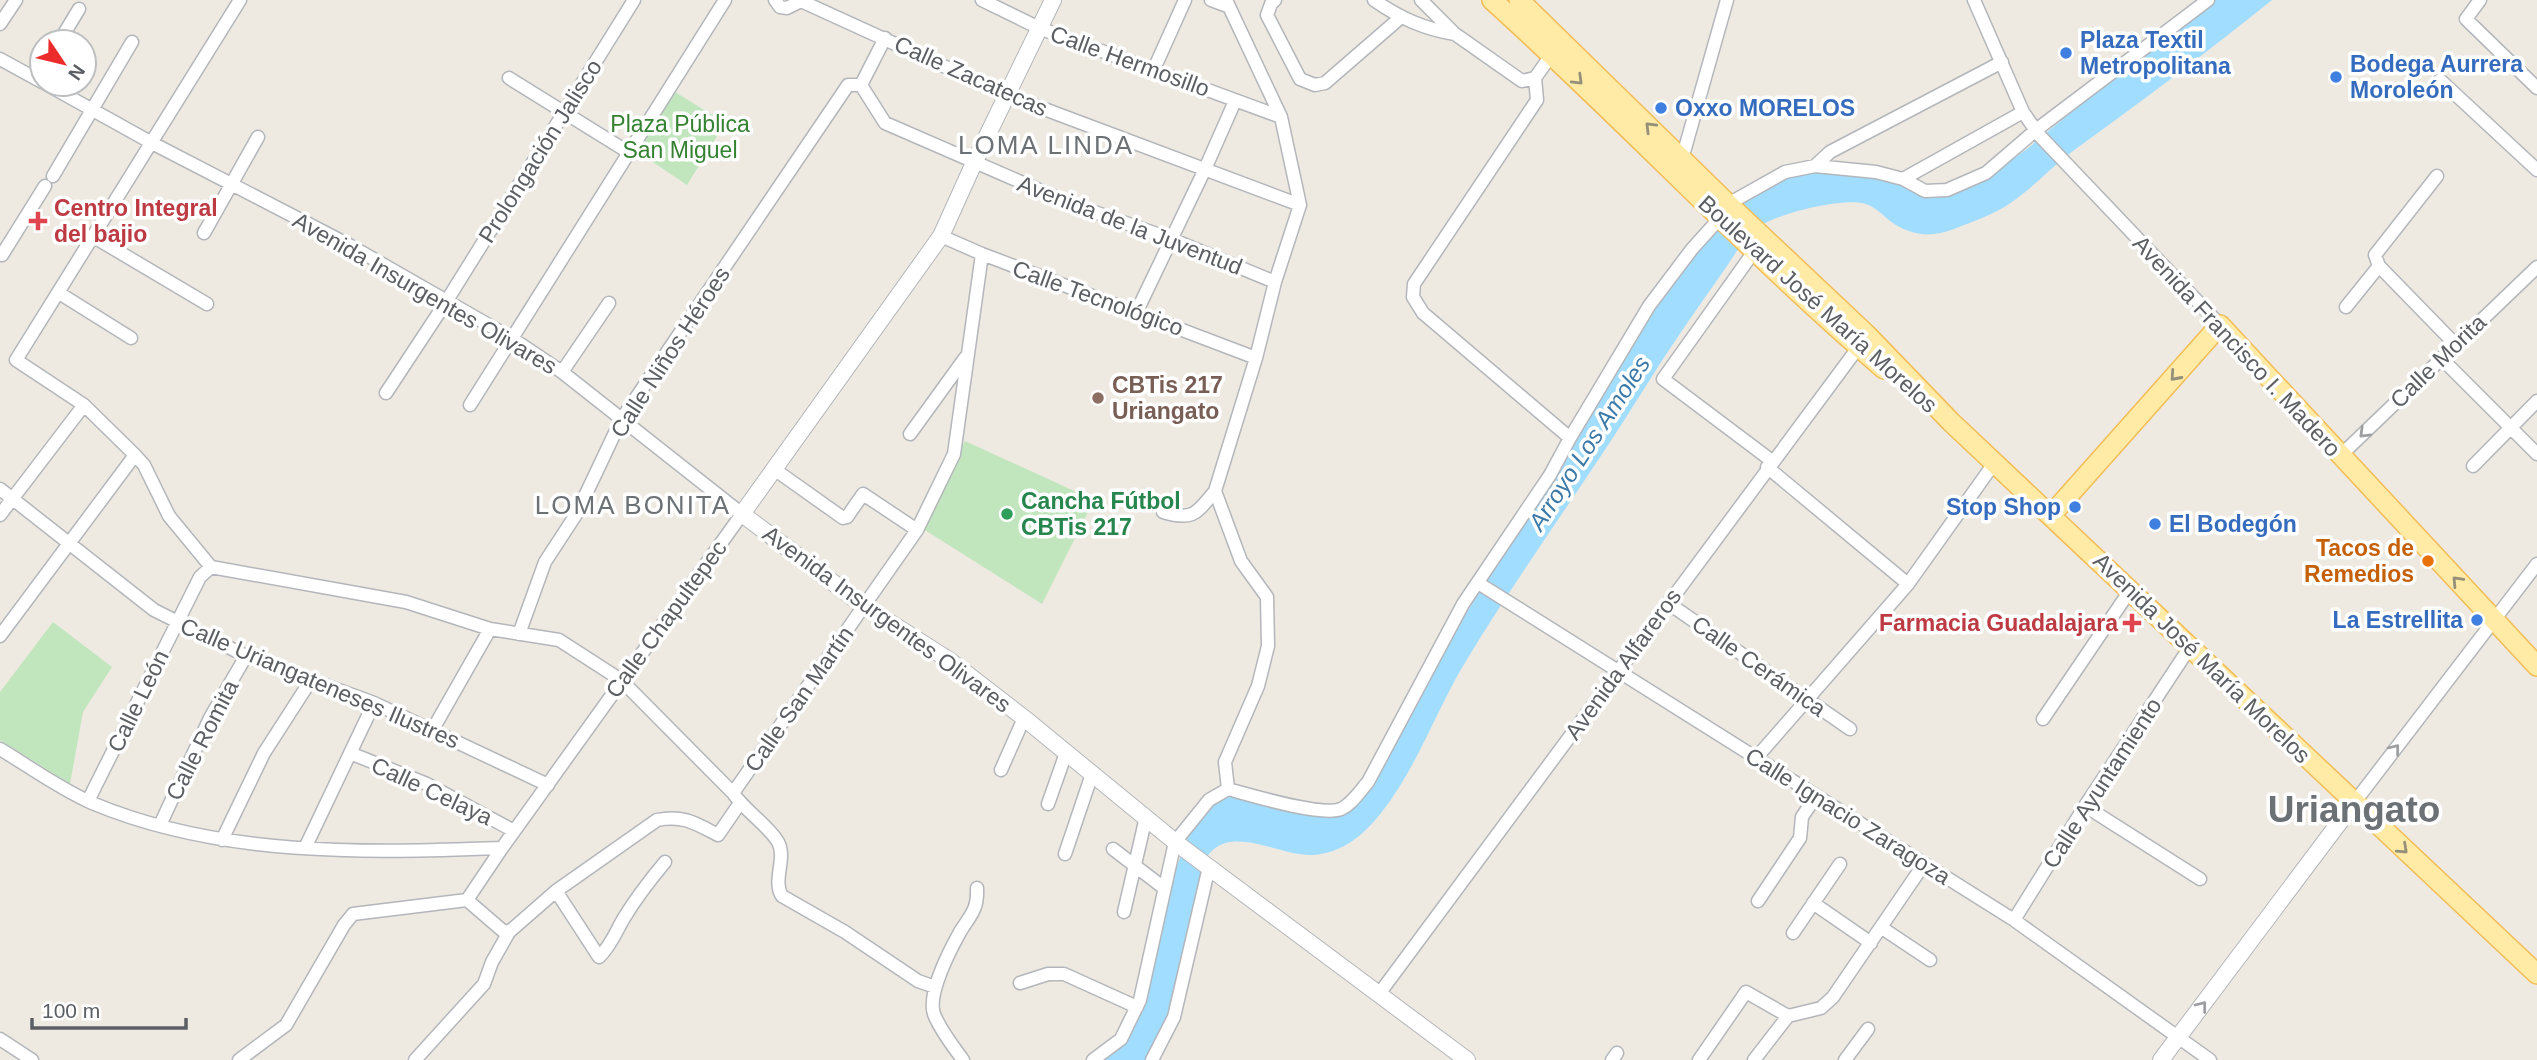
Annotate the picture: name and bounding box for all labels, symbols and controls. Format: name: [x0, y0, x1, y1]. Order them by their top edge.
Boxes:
street label: Calle Hermosillo: [1047, 20, 1213, 102]
place label: Plaza Textil Metropolitana: [2080, 27, 2231, 79]
north arrow: [28, 28, 98, 98]
street label: Calle Zacatecas: [890, 31, 1052, 121]
marker: Plaza Textil Metropolitana: [2058, 45, 2074, 61]
place label: Bodega Aurrera Moroleón: [2350, 51, 2523, 103]
street label: Prolongación Jalisco: [473, 55, 607, 247]
text: N: [64, 61, 89, 84]
marker: Bodega Aurrera Moroleón: [2328, 69, 2344, 85]
one-way arrow: [1570, 71, 1583, 84]
place label: Oxxo MORELOS: [1675, 95, 1855, 121]
marker: Oxxo MORELOS: [1653, 100, 1669, 116]
park label: Plaza Pública San Miguel: [610, 111, 750, 163]
one-way arrow: [1646, 123, 1658, 135]
district label: LOMA LINDA: [958, 130, 1134, 160]
street label: Avenida de la Juventud: [1014, 170, 1246, 280]
street label: Boulevard José María Morelos: [1693, 190, 1943, 418]
place label: Centro Integral del bajio: [54, 195, 218, 247]
street label: Avenida Insurgentes Olivares: [289, 207, 561, 379]
marker: Centro Integral del bajio: [28, 211, 48, 231]
street label: Avenida Francisco I. Madero: [2128, 230, 2346, 462]
street label: Calle Tecnológico: [1009, 255, 1187, 341]
street label: Calle Niños Héroes: [605, 262, 735, 442]
street label: Calle Morita: [2385, 309, 2491, 413]
water label: Arroyo Los Amoles: [1522, 351, 1655, 537]
one-way arrow: [2171, 368, 2183, 381]
place label: CBTis 217 Uriangato: [1112, 372, 1223, 424]
marker: CBTis 217 Uriangato: [1090, 390, 1106, 406]
one-way arrow: [2360, 425, 2372, 437]
place label: Cancha Fútbol CBTis 217: [1021, 488, 1181, 540]
district label: LOMA BONITA: [535, 490, 731, 520]
place label: Stop Shop: [1946, 494, 2061, 520]
marker: Stop Shop: [2067, 499, 2083, 515]
marker: Cancha Fútbol CBTis 217: [999, 506, 1015, 522]
place label: El Bodegón: [2169, 511, 2297, 537]
marker: El Bodegón: [2147, 516, 2163, 532]
street label: Avenida Insurgentes Olivares: [758, 520, 1016, 718]
street label: Calle Chapultepec: [600, 535, 732, 703]
place label: Tacos de Remedios: [2304, 535, 2414, 587]
street label: Avenida José María Morelos: [2088, 548, 2316, 768]
marker: Tacos de Remedios: [2420, 553, 2436, 569]
one-way arrow: [2452, 576, 2465, 589]
street label: Avenida Alfareros: [1560, 584, 1686, 744]
place label: La Estrellita: [2333, 607, 2463, 633]
street label: Calle Cerámica: [1687, 610, 1831, 722]
place label: Farmacia Guadalajara: [1879, 610, 2118, 636]
street label: Calle Uriangateneses Ilustres: [177, 612, 463, 754]
marker: La Estrellita: [2469, 612, 2485, 628]
marker: Farmacia Guadalajara: [2124, 615, 2140, 631]
street label: Calle San Martín: [739, 621, 859, 777]
street label: Calle León: [102, 646, 174, 756]
street label: Calle Romita: [161, 675, 244, 805]
street label: Calle Ayuntamiento: [2037, 693, 2167, 873]
street label: Calle Ignacio Zaragoza: [1741, 742, 1955, 890]
one-way arrow: [2387, 744, 2400, 756]
street label: Calle Celaya: [367, 752, 497, 830]
district label: Uriangato: [2268, 789, 2440, 830]
one-way arrow: [2395, 840, 2408, 853]
scale bar: [32, 986, 186, 1030]
text: 100 m: [42, 999, 100, 1022]
one-way arrow: [2193, 1001, 2206, 1013]

